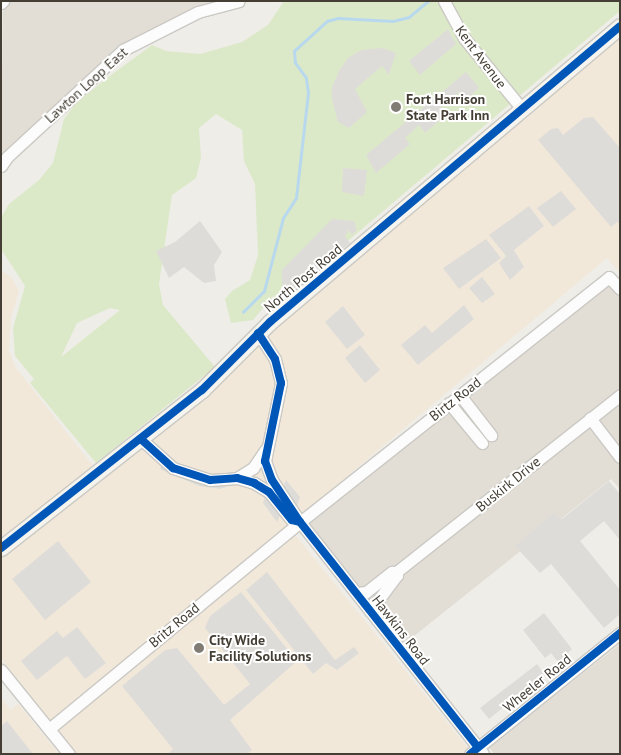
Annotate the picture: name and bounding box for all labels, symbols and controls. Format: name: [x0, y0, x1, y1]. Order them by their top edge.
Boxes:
street label: Kent Avenue: [452, 22, 510, 92]
street label: Lawton Loop East: [41, 43, 131, 127]
place label: Fort Harrison State Park Inn: [406, 91, 490, 124]
marker: Fort Harrison State Park Inn: [390, 101, 402, 113]
street label: North Post Road: [260, 240, 346, 316]
street label: Birtz Road: [426, 373, 484, 425]
street label: Buskirk Drive: [472, 453, 544, 515]
street label: Hawkins Road: [369, 592, 433, 668]
street label: Britz Road: [145, 599, 203, 651]
place label: City Wide Facility Solutions: [209, 632, 312, 664]
marker: City Wide Facility Solutions: [193, 642, 205, 654]
street label: Wheeler Road: [500, 650, 574, 716]

